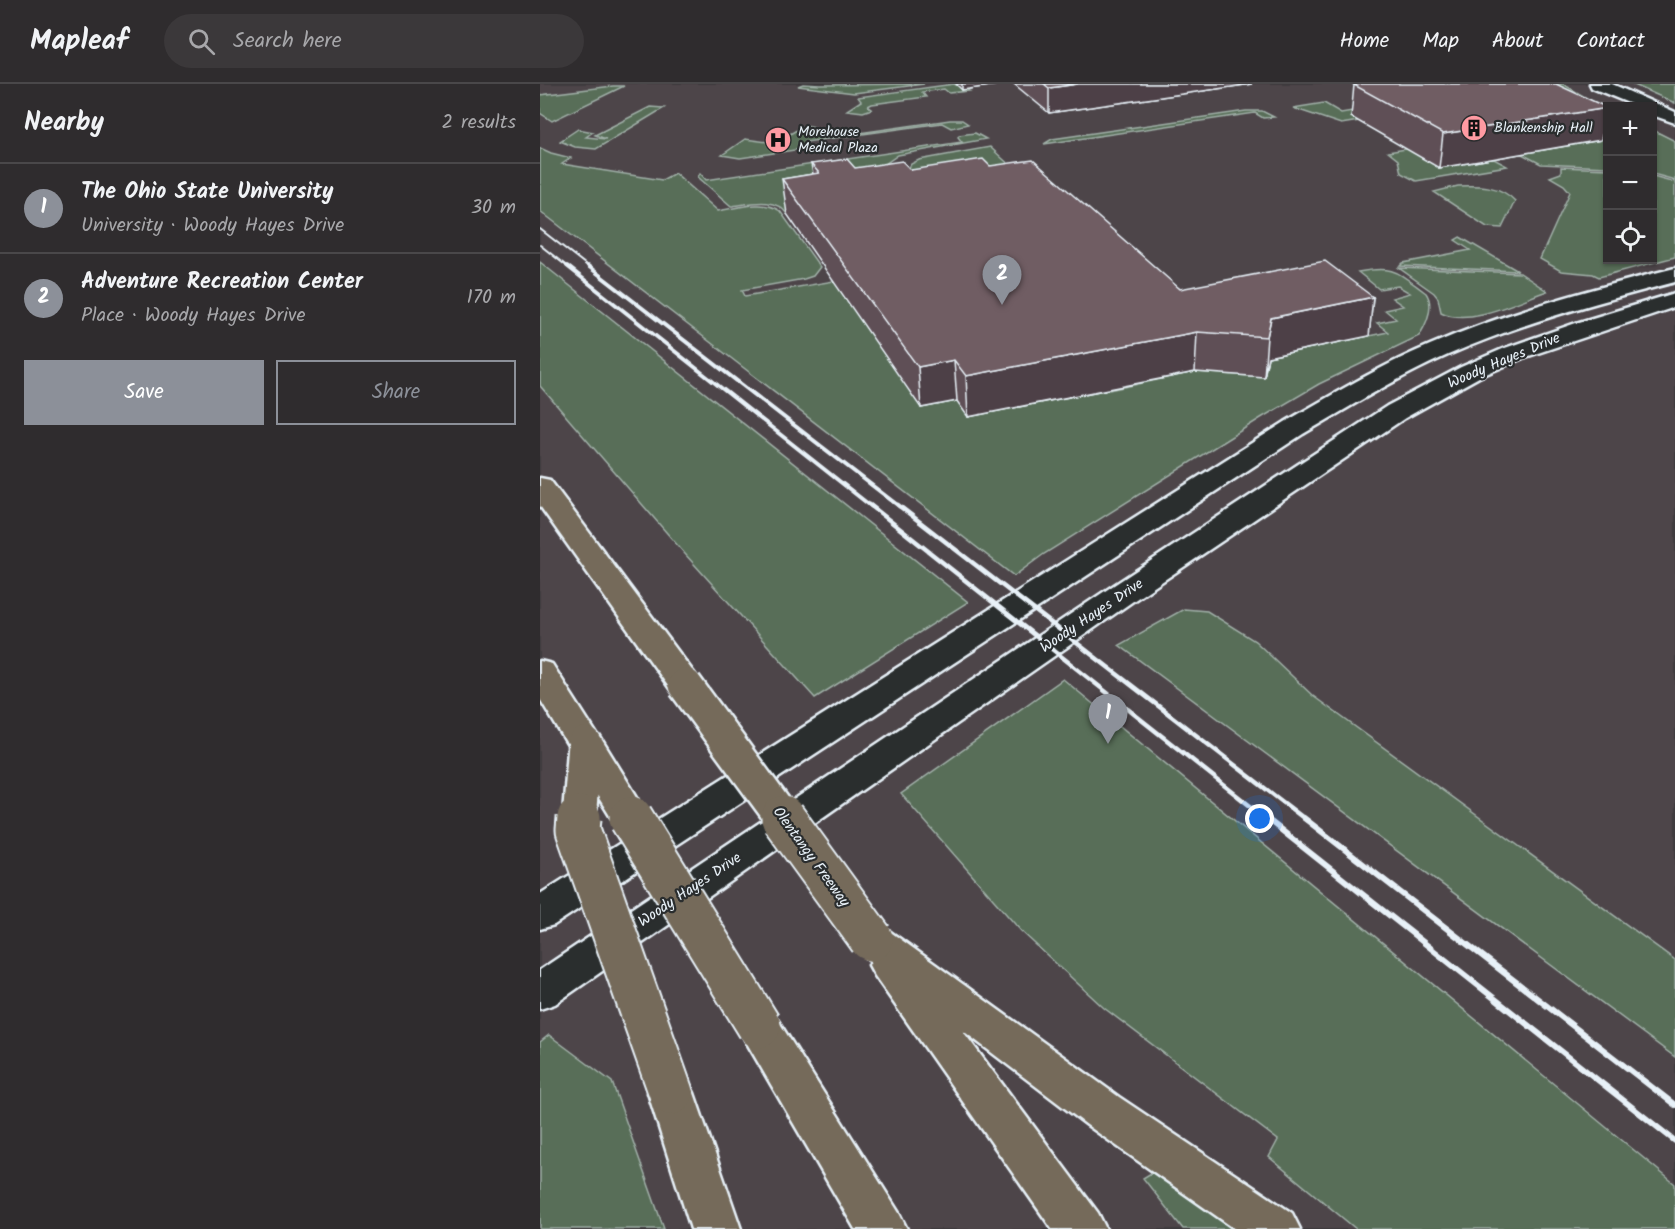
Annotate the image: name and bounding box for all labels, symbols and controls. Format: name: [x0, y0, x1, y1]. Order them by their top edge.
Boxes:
search box: [164, 14, 584, 68]
text: Mapleaf: [30, 19, 128, 64]
text: Search here: [233, 24, 342, 59]
icon: search: [185, 25, 218, 58]
text: Home: [1340, 25, 1389, 58]
text: Map: [1422, 25, 1459, 58]
text: About: [1492, 25, 1543, 58]
text: Contact: [1576, 25, 1645, 58]
text: Nearby: [24, 102, 104, 144]
map controls: [1603, 102, 1657, 264]
button: +: [1603, 102, 1657, 156]
text: 2 results: [441, 107, 516, 139]
building icon: Blankenship Hall: [1459, 113, 1489, 143]
place label: Blankenship Hall: [1494, 117, 1593, 139]
place label: Morehouse Medical Plaza: [798, 121, 878, 159]
hospital icon: Morehouse Medical Plaza: [763, 125, 793, 155]
button: −: [1603, 156, 1657, 210]
text: The Ohio State University: [81, 175, 334, 210]
text: 1: [40, 192, 47, 224]
text: 30 m: [471, 192, 516, 224]
text: University · Woody Hayes Drive: [81, 210, 344, 242]
button: locate: [1603, 210, 1657, 264]
pin: 2: [982, 256, 1022, 305]
text: Adventure Recreation Center: [81, 265, 363, 300]
text: 2: [38, 282, 49, 314]
text: 170 m: [467, 282, 516, 314]
text: Place · Woody Hayes Drive: [81, 300, 305, 332]
street label: Woody Hayes Drive: [1444, 326, 1564, 396]
button: Save: [24, 360, 264, 425]
button: Share: [276, 360, 516, 425]
street label: Woody Hayes Drive: [1035, 572, 1149, 660]
pin: 1: [1088, 694, 1128, 744]
street label: Olentangy Freeway: [766, 802, 856, 913]
your location: [1245, 804, 1274, 833]
street label: Woody Hayes Drive: [633, 846, 747, 934]

